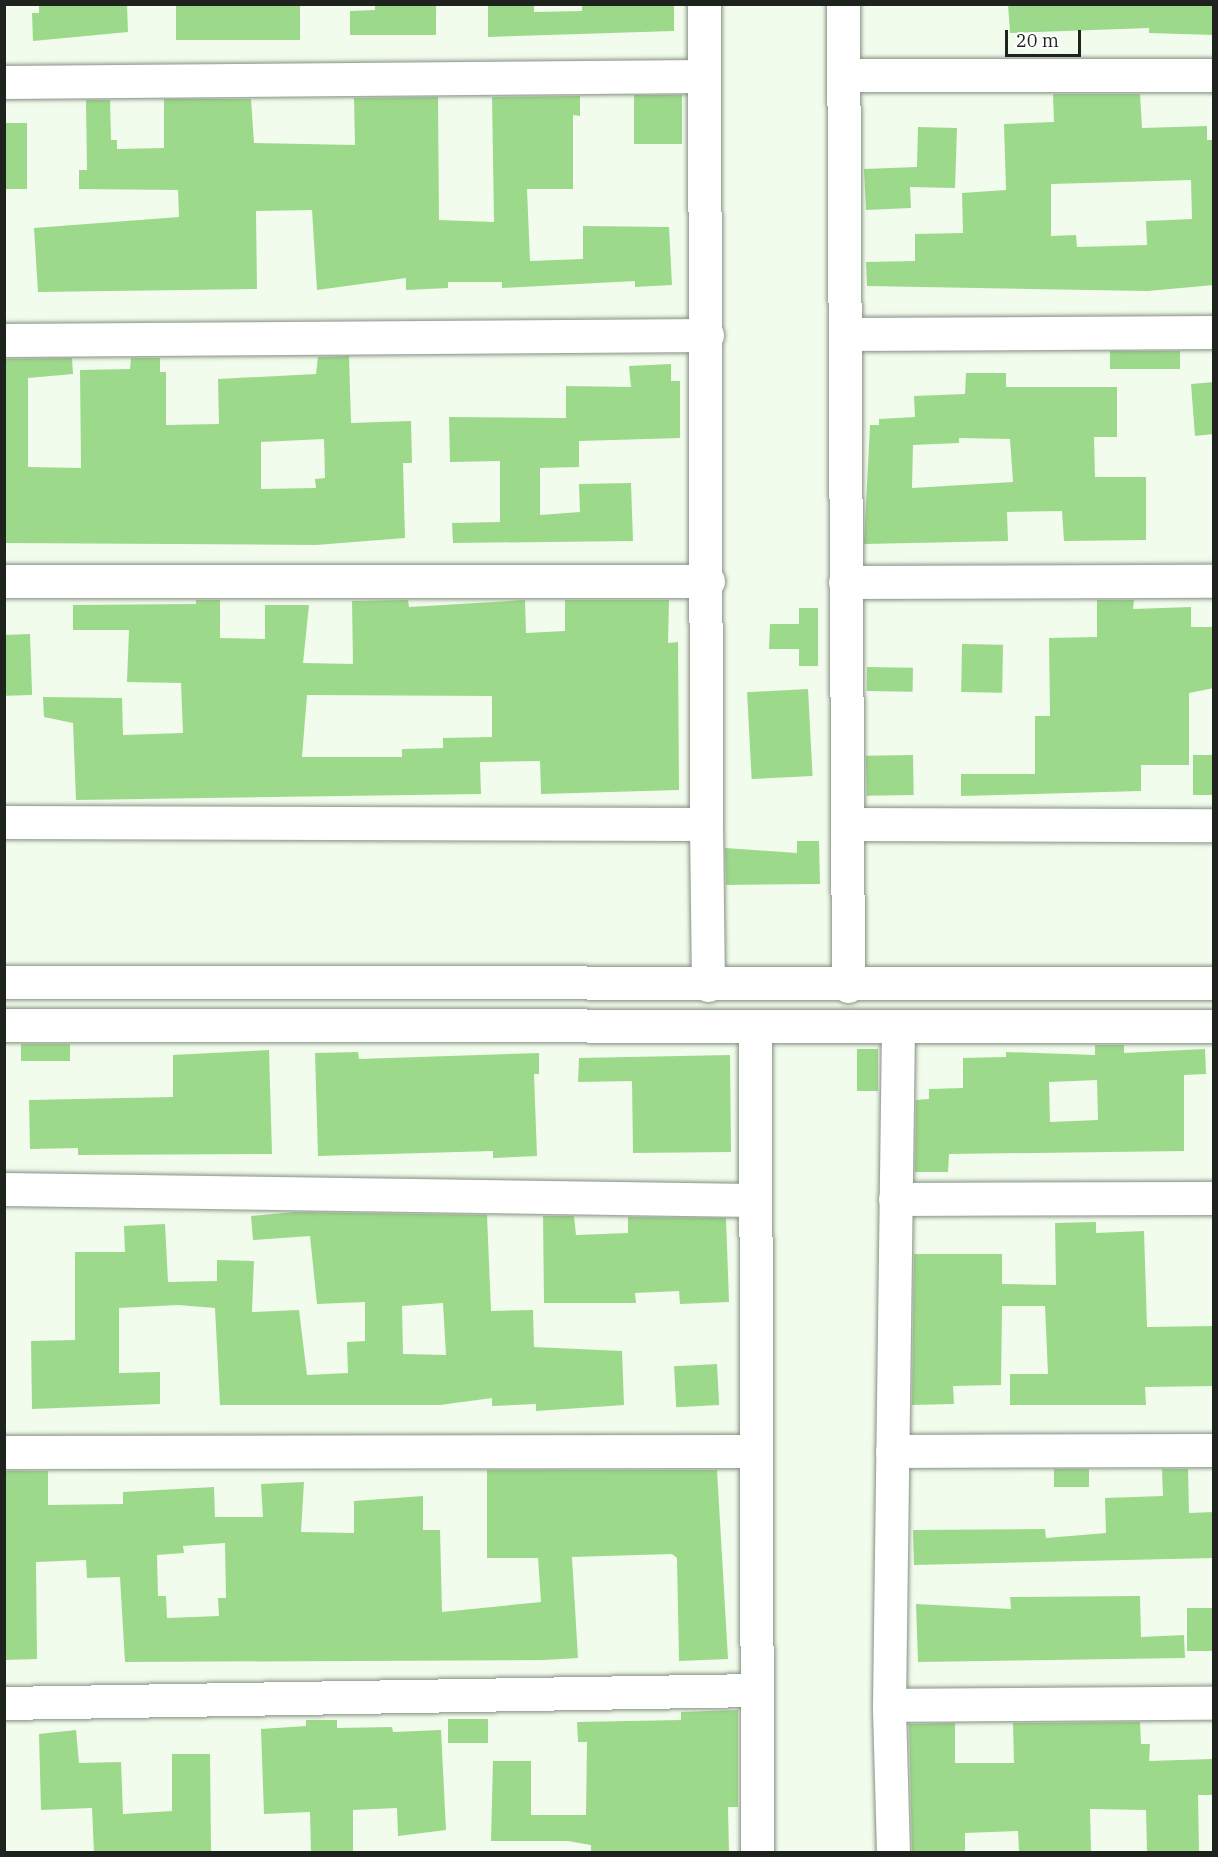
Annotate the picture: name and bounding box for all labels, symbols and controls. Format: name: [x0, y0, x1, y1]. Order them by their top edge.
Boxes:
scale bar: [1008, 18, 1084, 56]
text: 20 m: [1016, 29, 1059, 52]

